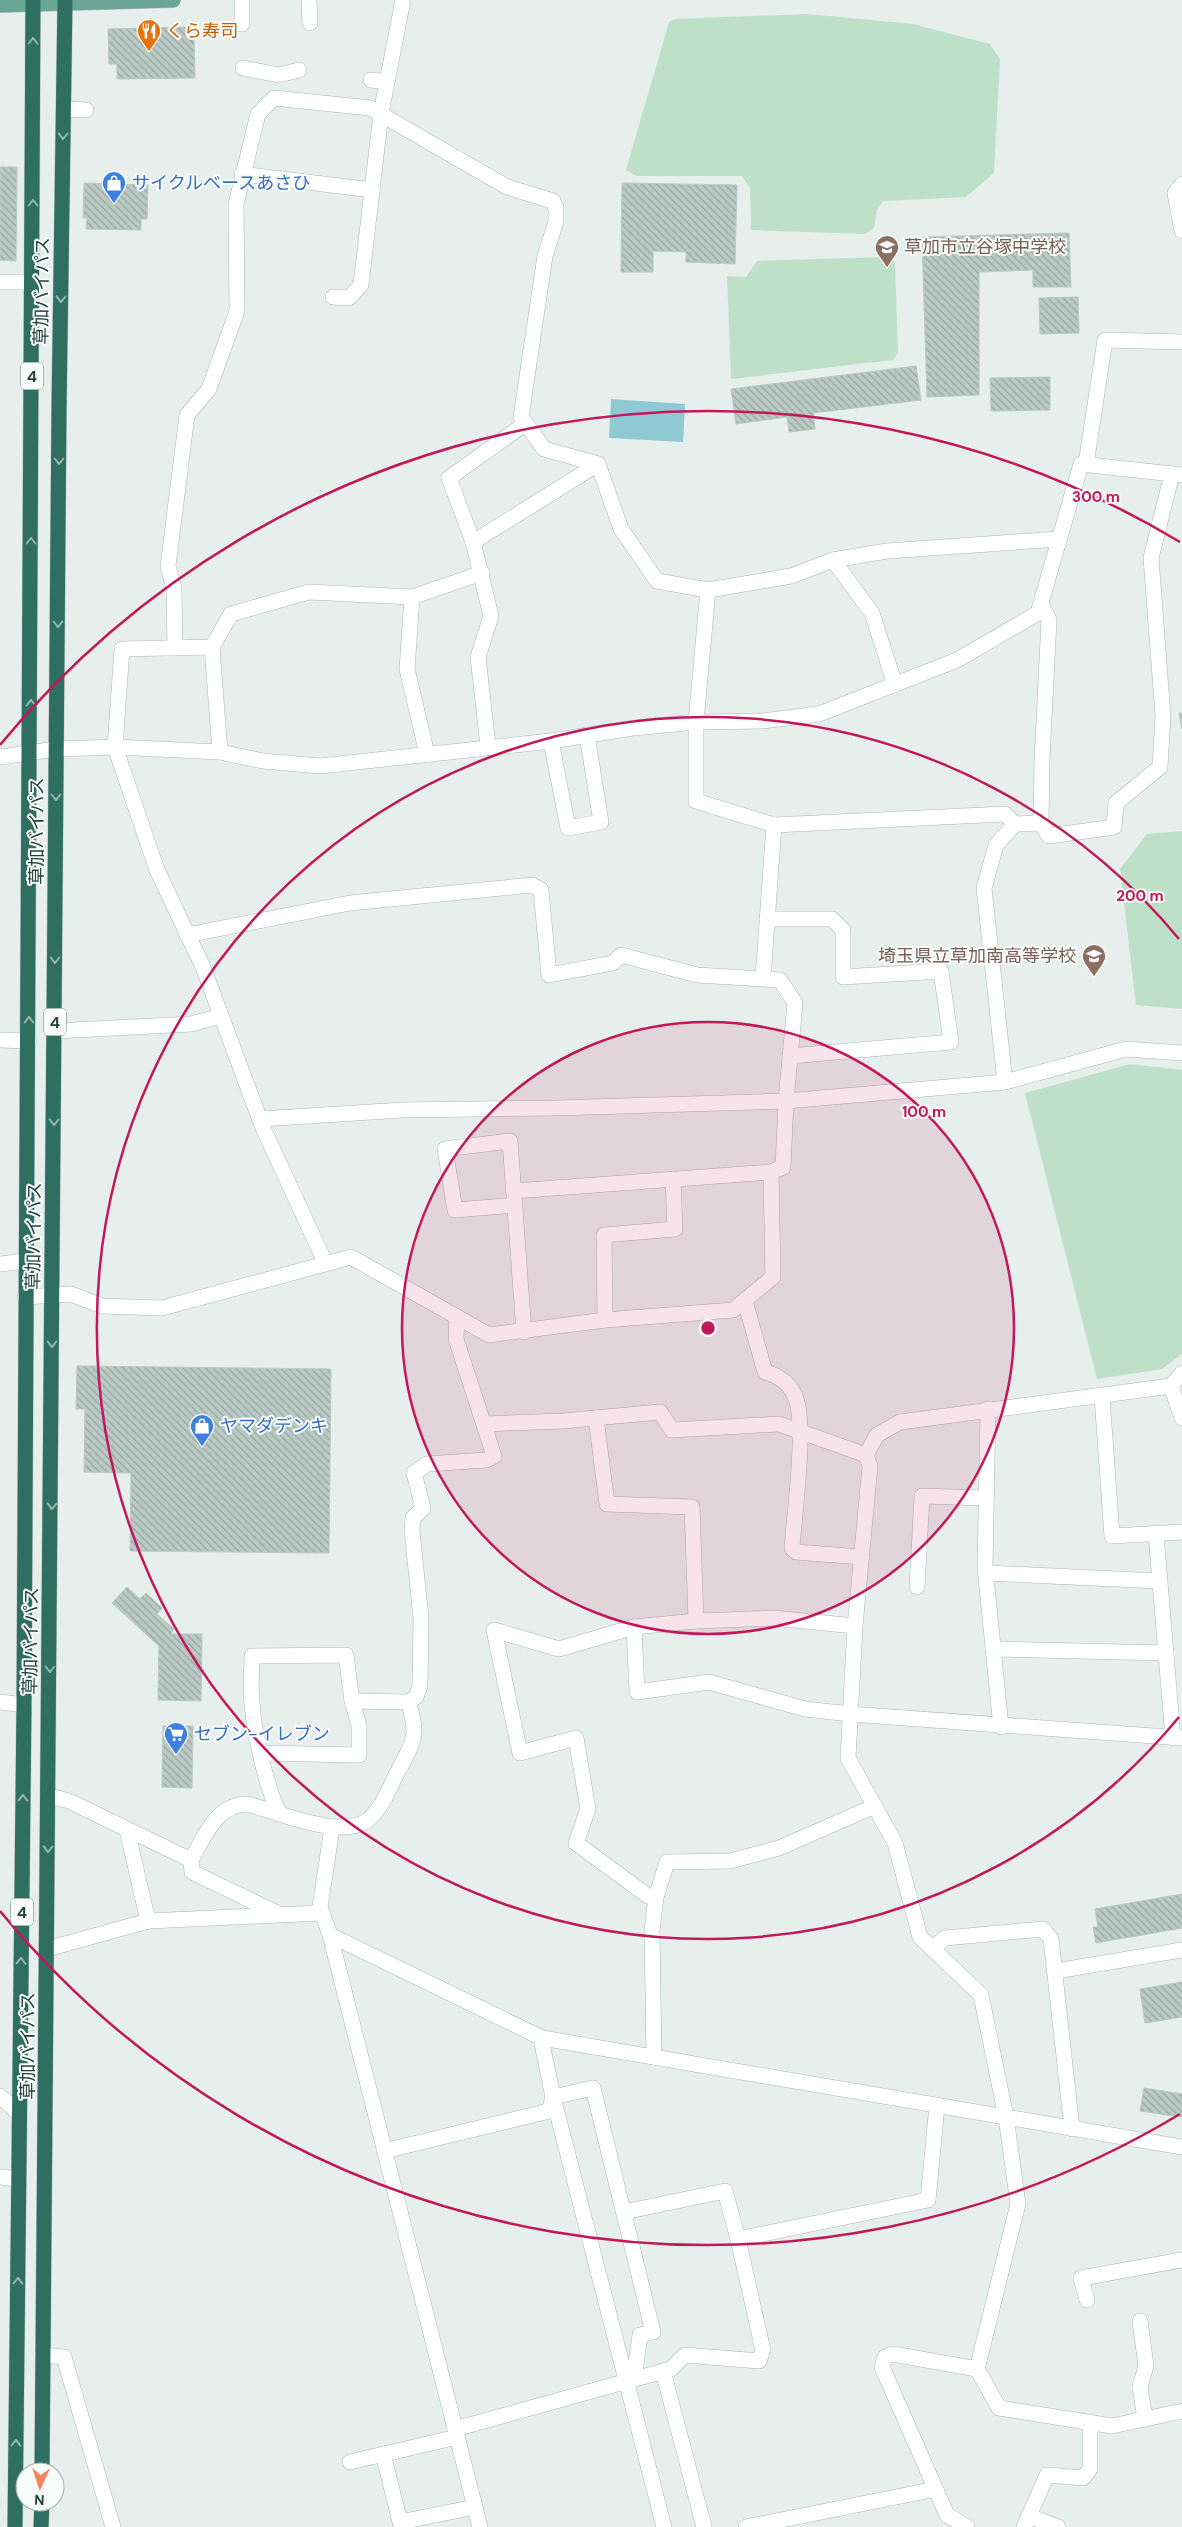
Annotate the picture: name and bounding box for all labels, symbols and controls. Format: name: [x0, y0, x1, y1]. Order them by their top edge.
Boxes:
restaurant icon: くら寿司: [136, 18, 162, 52]
place label: くら寿司: [166, 19, 238, 43]
one-way arrow: [28, 36, 38, 44]
one-way arrow: [58, 132, 69, 140]
shop icon: サイクルベースあさひ: [101, 170, 127, 204]
place label: サイクルベースあさひ: [132, 171, 310, 195]
one-way arrow: [28, 199, 38, 206]
school or university icon: 草加市立谷塚中学校: [874, 234, 900, 268]
place label: 草加市立谷塚中学校: [904, 235, 1066, 259]
street label: 草加バイパス: [29, 237, 55, 345]
one-way arrow: [56, 295, 66, 303]
road number: 4: [21, 362, 43, 390]
one-way arrow: [54, 458, 64, 465]
text: 300 m: [1072, 487, 1120, 507]
one-way arrow: [26, 536, 36, 544]
one-way arrow: [53, 620, 63, 628]
one-way arrow: [26, 699, 36, 706]
street label: 草加バイパス: [25, 777, 49, 885]
one-way arrow: [51, 794, 61, 802]
text: 200 m: [1116, 886, 1164, 906]
school or university icon: 埼玉県立草加南高等学校: [1081, 943, 1107, 977]
place label: 埼玉県立草加南高等学校: [878, 944, 1076, 968]
one-way arrow: [50, 956, 60, 964]
road number: 4: [44, 1009, 66, 1036]
one-way arrow: [24, 1016, 34, 1024]
text: 100 m: [902, 1102, 946, 1122]
one-way arrow: [49, 1119, 59, 1127]
street label: 草加バイパス: [21, 1182, 47, 1290]
centre of rings: [699, 1319, 717, 1337]
one-way arrow: [47, 1340, 57, 1348]
shop icon: ヤマダデンキ: [189, 1413, 215, 1447]
place label: ヤマダデンキ: [220, 1414, 328, 1438]
one-way arrow: [47, 1502, 57, 1510]
street label: 草加バイパス: [18, 1587, 44, 1695]
one-way arrow: [45, 1665, 55, 1673]
supermarket icon: セブン-イレブン: [163, 1721, 189, 1755]
place label: セブン-イレブン: [194, 1722, 330, 1746]
one-way arrow: [18, 1794, 28, 1802]
one-way arrow: [43, 1845, 53, 1853]
road number: 4: [11, 1898, 33, 1925]
one-way arrow: [16, 1957, 26, 1964]
street label: 草加バイパス: [16, 1992, 40, 2100]
one-way arrow: [13, 2277, 23, 2284]
one-way arrow: [11, 2439, 21, 2447]
north arrow: [15, 2462, 65, 2512]
text: N: [34, 2491, 45, 2509]

